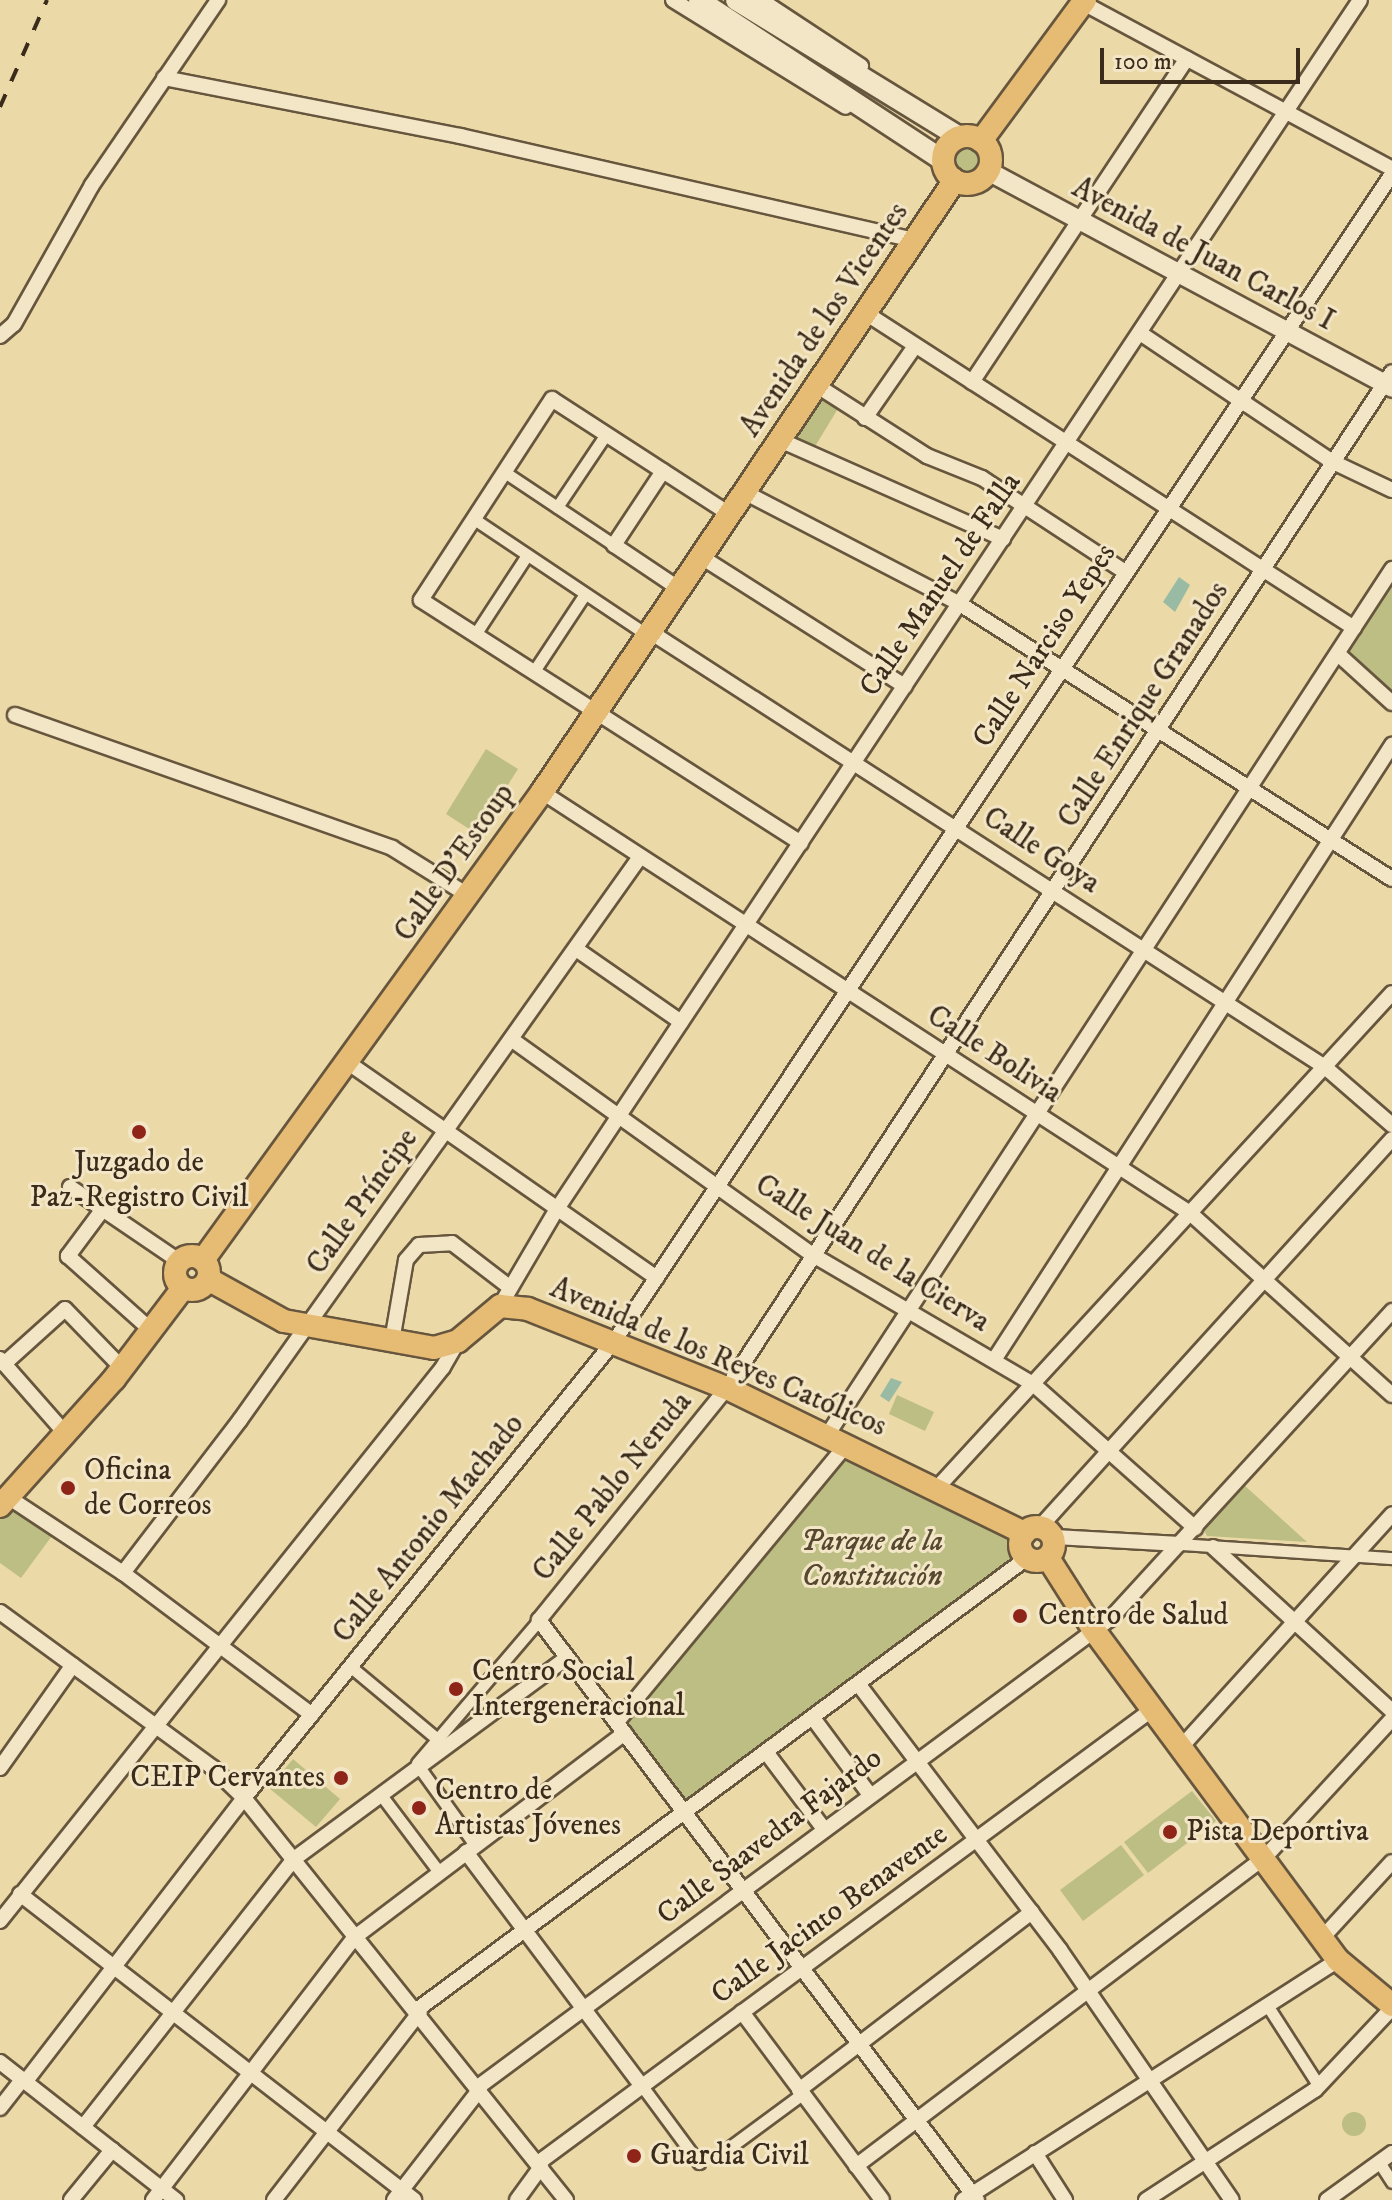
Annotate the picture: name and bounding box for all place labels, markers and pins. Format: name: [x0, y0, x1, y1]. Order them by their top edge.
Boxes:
marker: Juzgado de Paz-Registro Civil: [130, 1123, 148, 1141]
place label: Juzgado de Paz-Registro Civil: [29, 1145, 249, 1216]
place label: Oficina de Correos: [84, 1453, 212, 1524]
marker: Oficina de Correos: [59, 1479, 77, 1497]
place label: Centro de Salud: [1038, 1598, 1228, 1634]
marker: Centro de Salud: [1009, 1605, 1031, 1627]
place label: Centro Social Intergeneracional: [472, 1654, 685, 1724]
marker: Centro Social Intergeneracional: [447, 1680, 465, 1698]
place label: CEIP Cervantes: [130, 1760, 325, 1796]
marker: CEIP Cervantes: [332, 1769, 350, 1787]
place label: Centro de Artistas Jóvenes: [435, 1773, 621, 1844]
marker: Centro de Artistas Jóvenes: [410, 1799, 428, 1817]
place label: Pista Deportiva: [1186, 1814, 1369, 1850]
marker: Pista Deportiva: [1161, 1823, 1179, 1841]
place label: Guardia Civil: [650, 2138, 809, 2174]
marker: Guardia Civil: [625, 2147, 643, 2165]

